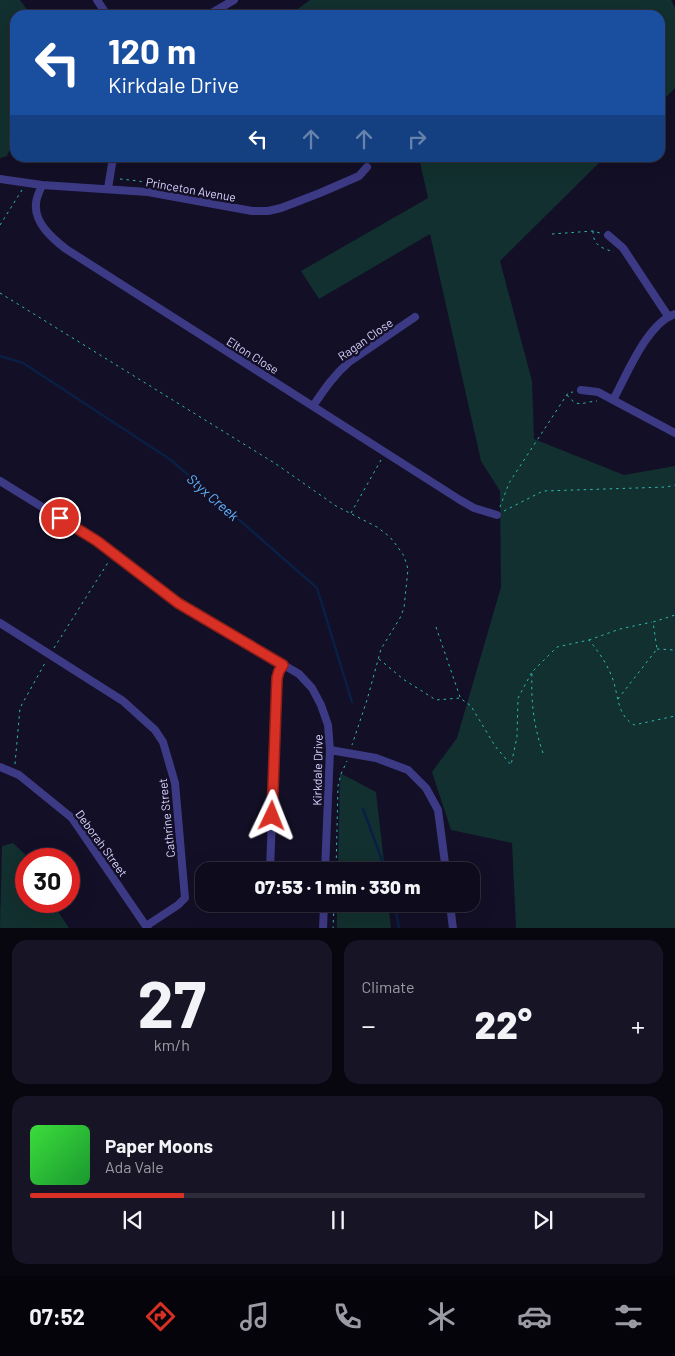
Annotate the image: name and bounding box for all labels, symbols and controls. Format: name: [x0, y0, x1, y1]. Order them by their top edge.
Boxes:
text: 120 m: [108, 29, 196, 71]
icon: left: [25, 30, 90, 95]
text: Kirkdale Drive: [108, 71, 239, 97]
icon: left: [244, 125, 272, 153]
icon: ahead: [297, 125, 325, 153]
icon: ahead: [350, 125, 378, 153]
icon: right: [403, 125, 431, 153]
street label: Princeton Avenue: [145, 174, 237, 204]
street label: Ragan Close: [335, 315, 395, 363]
street label: Elton Close: [225, 334, 281, 376]
water label: Styx Creek: [184, 470, 242, 524]
pin: [39, 497, 81, 539]
icon: arrive: [46, 504, 74, 532]
street label: Kirkdale Drive: [309, 734, 325, 806]
street label: Cathrine Street: [155, 778, 177, 858]
position arrow: [245, 789, 297, 841]
street label: Deborah Street: [73, 807, 131, 879]
speed limit sign: 30: [15, 848, 80, 913]
text: 07:53 · 1 min · 330 m: [254, 875, 421, 898]
text: 27: [137, 963, 206, 1041]
text: Climate: [362, 977, 414, 996]
text: 22°: [475, 1001, 532, 1047]
text: −: [362, 1008, 376, 1042]
text: +: [631, 1008, 645, 1042]
text: km/h: [154, 1035, 190, 1054]
text: Paper Moons: [105, 1134, 213, 1157]
text: Ada Vale: [105, 1157, 164, 1176]
icon: previous: [119, 1206, 147, 1234]
icon: pause: [324, 1206, 352, 1234]
icon: next: [529, 1206, 557, 1234]
icon: directions: [143, 1299, 178, 1334]
icon: music: [237, 1299, 272, 1334]
icon: phone: [330, 1299, 365, 1334]
icon: climate: [424, 1299, 459, 1334]
icon: car: [517, 1299, 552, 1334]
icon: filters: [611, 1299, 646, 1334]
text: 07:52: [29, 1303, 85, 1329]

